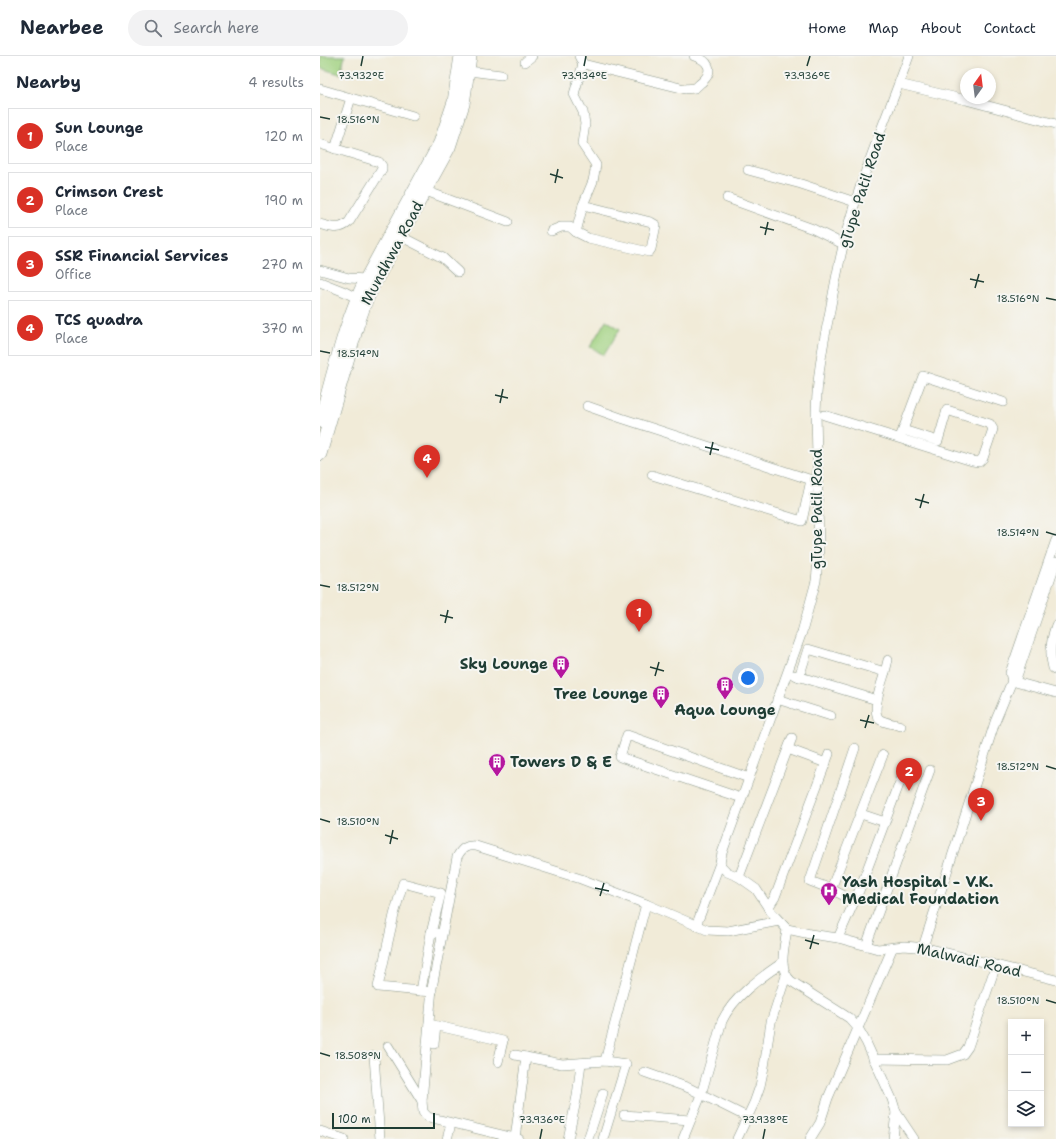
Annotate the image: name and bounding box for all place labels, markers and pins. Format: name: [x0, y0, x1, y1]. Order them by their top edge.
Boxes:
pin: 4: [414, 445, 440, 478]
pin: 1: [626, 599, 652, 632]
place label: Sky Lounge: [460, 654, 548, 674]
building icon: Sky Lounge: [551, 654, 571, 679]
building icon: Aqua Lounge: [715, 675, 735, 700]
place label: Tree Lounge: [553, 684, 648, 704]
building icon: Tree Lounge: [651, 684, 671, 709]
place label: Aqua Lounge: [674, 700, 776, 720]
building icon: Towers D & E: [487, 752, 507, 777]
place label: Towers D & E: [510, 752, 612, 772]
pin: 2: [896, 758, 922, 791]
pin: 3: [968, 788, 994, 821]
place label: Yash Hospital - V.K. Medical Foundation: [842, 872, 999, 909]
hospital icon: Yash Hospital - V.K. Medical Foundation: [819, 881, 839, 906]

